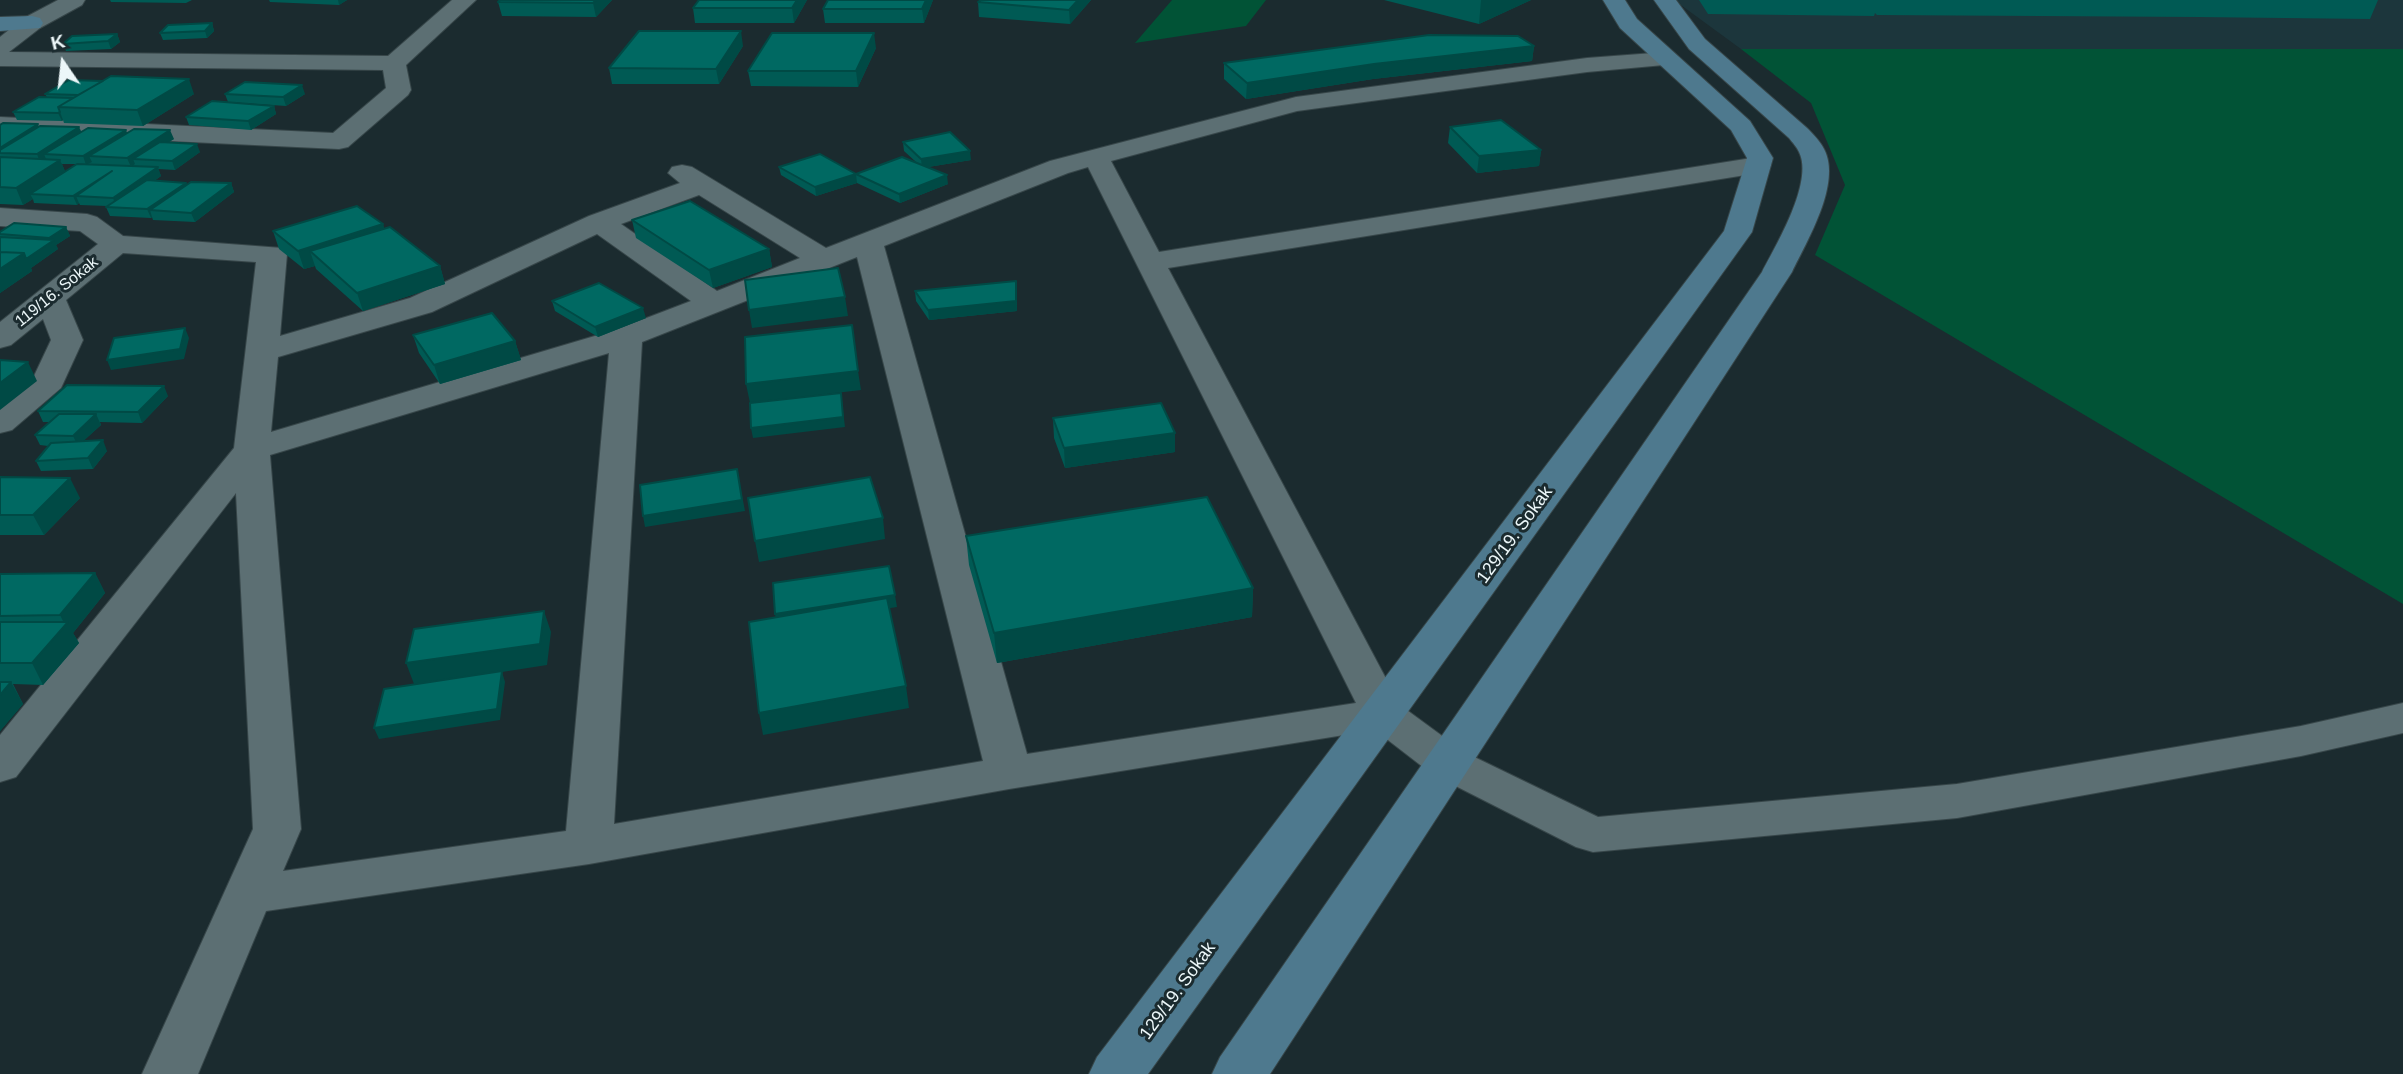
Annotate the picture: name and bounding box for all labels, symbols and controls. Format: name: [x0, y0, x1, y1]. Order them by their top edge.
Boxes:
north arrow: [28, 28, 98, 98]
text: K: [49, 30, 67, 54]
street label: 119/16. Sokak: [12, 253, 102, 331]
street label: 129/19. Sokak: [1472, 482, 1558, 588]
street label: 129/19. Sokak: [1135, 938, 1221, 1044]

